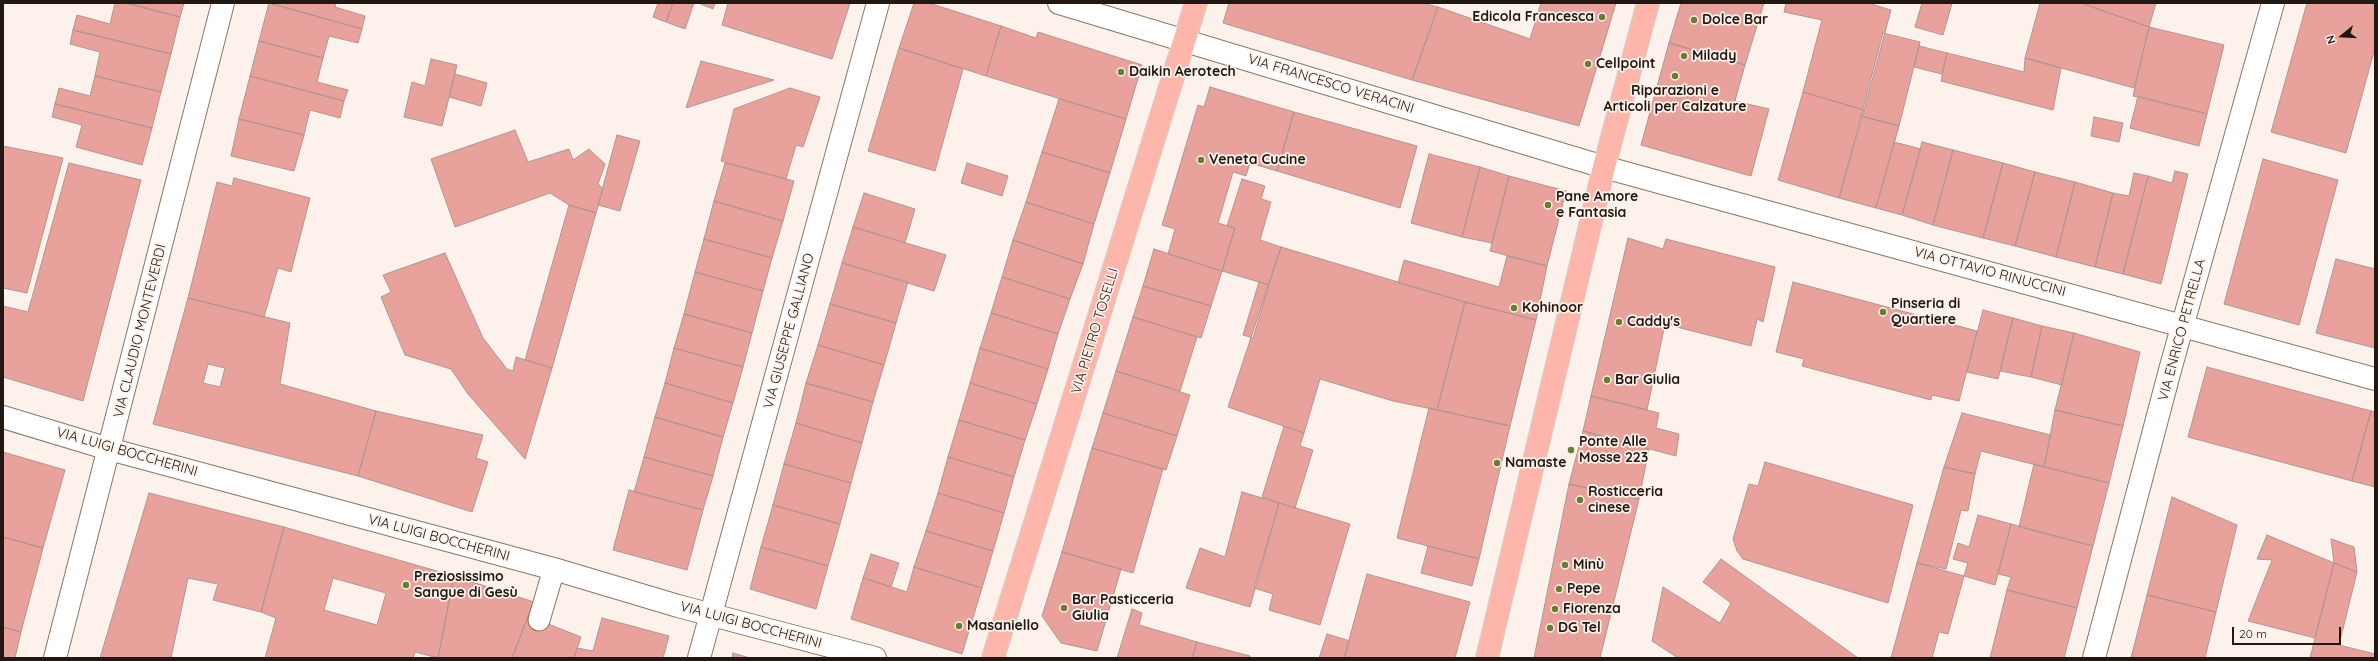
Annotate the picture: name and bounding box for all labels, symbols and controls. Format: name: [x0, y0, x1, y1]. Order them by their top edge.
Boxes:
place label: Edicola Francesca: [1472, 9, 1594, 25]
marker: Edicola Francesca: [1597, 12, 1607, 22]
place label: Dolce Bar: [1702, 12, 1768, 28]
marker: Dolce Bar: [1689, 15, 1699, 25]
north arrow: [2322, 16, 2362, 56]
text: N: [2323, 34, 2338, 46]
place label: Milady: [1692, 48, 1736, 64]
street label: VIA FRANCESCO VERACINI: [1246, 51, 1416, 117]
marker: Milady: [1679, 51, 1689, 61]
place label: Cellpoint: [1596, 56, 1655, 72]
marker: Cellpoint: [1583, 59, 1593, 69]
place label: Daikin Aerotech: [1129, 64, 1236, 80]
marker: Daikin Aerotech: [1116, 67, 1126, 77]
marker: Riparazioni e Articoli per Calzature: [1670, 71, 1680, 81]
place label: Riparazioni e Articoli per Calzature: [1603, 83, 1747, 116]
place label: Veneta Cucine: [1209, 152, 1306, 168]
marker: Veneta Cucine: [1196, 155, 1206, 165]
place label: Pane Amore e Fantasia: [1556, 189, 1638, 222]
marker: Pane Amore e Fantasia: [1543, 200, 1553, 210]
street label: VIA CLAUDIO MONTEVERDI: [110, 242, 170, 420]
street label: VIA OTTAVIO RINUCCINI: [1912, 244, 2068, 300]
street label: VIA GIUSEPPE GALLIANO: [760, 251, 818, 411]
street label: VIA ENRICO PETRELLA: [2155, 257, 2209, 403]
street label: VIA PIETRO TOSELLI: [1068, 266, 1122, 396]
place label: Pinseria di Quartiere: [1891, 296, 1960, 328]
place label: Kohinoor: [1522, 300, 1583, 316]
marker: Kohinoor: [1509, 303, 1519, 313]
marker: Pinseria di Quartiere: [1878, 307, 1888, 317]
place label: Caddy's: [1627, 314, 1680, 330]
marker: Caddy's: [1614, 317, 1624, 327]
place label: Bar Giulia: [1615, 372, 1680, 388]
marker: Bar Giulia: [1602, 375, 1612, 385]
street label: VIA LUIGI BOCCHERINI: [54, 424, 200, 480]
place label: Ponte Alle Mosse 223: [1579, 434, 1648, 466]
marker: Ponte Alle Mosse 223: [1566, 445, 1576, 455]
place label: Namaste: [1505, 455, 1566, 471]
marker: Namaste: [1492, 458, 1502, 468]
place label: Rosticceria cinese: [1588, 484, 1663, 516]
marker: Rosticceria cinese: [1575, 495, 1585, 505]
street label: VIA LUIGI BOCCHERINI: [366, 511, 512, 565]
place label: Minù: [1573, 557, 1604, 573]
marker: Minù: [1560, 560, 1570, 570]
place label: Preziosissimo Sangue di Gesù: [414, 569, 518, 602]
marker: Preziosissimo Sangue di Gesù: [401, 580, 411, 590]
place label: Pepe: [1567, 581, 1601, 597]
marker: Pepe: [1554, 584, 1564, 594]
place label: Bar Pasticceria Giulia: [1072, 592, 1174, 624]
street label: VIA LUIGI BOCCHERINI: [678, 598, 824, 652]
place label: Fiorenza: [1563, 601, 1621, 617]
marker: Bar Pasticceria Giulia: [1059, 603, 1069, 613]
marker: Fiorenza: [1550, 604, 1560, 614]
place label: Masaniello: [967, 618, 1039, 634]
scale bar: [2234, 619, 2343, 645]
place label: DG Tel: [1558, 620, 1601, 636]
marker: Masaniello: [954, 621, 964, 631]
marker: DG Tel: [1545, 623, 1555, 633]
text: 20 m: [2239, 626, 2267, 641]

